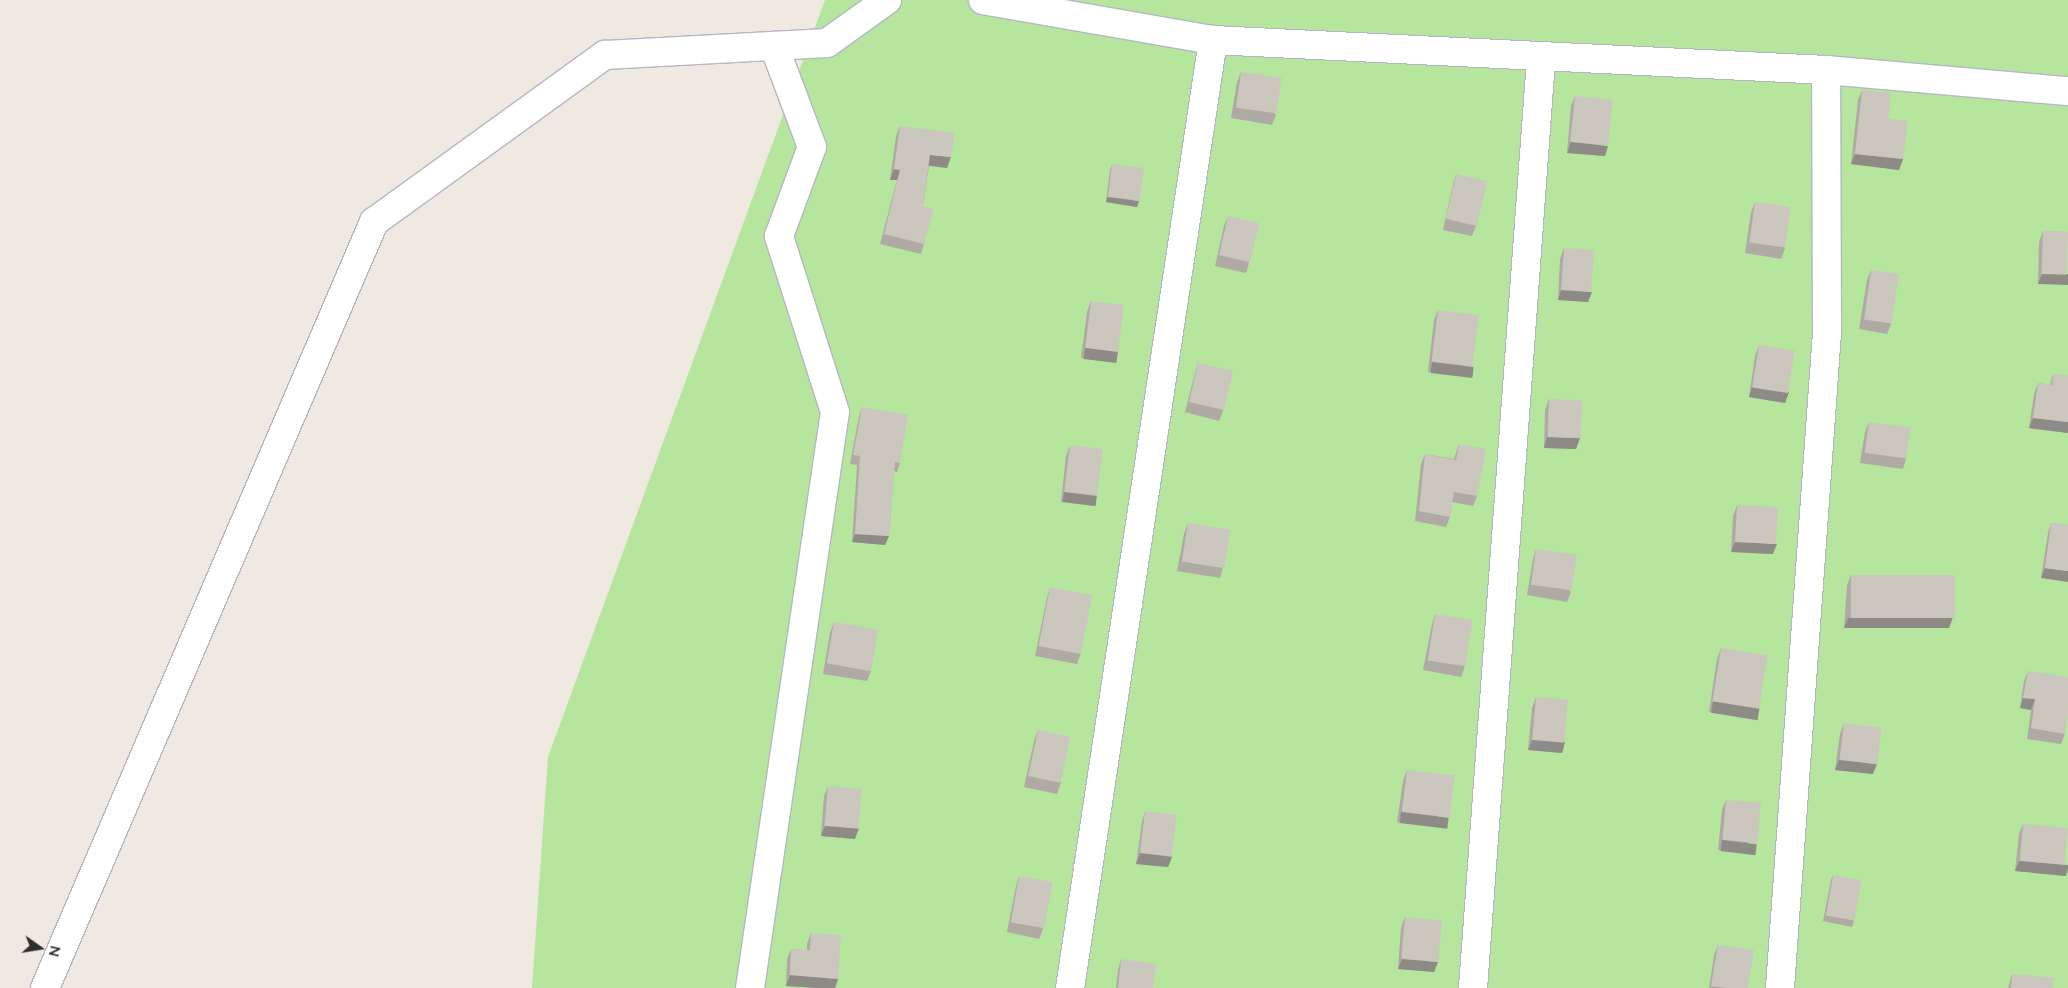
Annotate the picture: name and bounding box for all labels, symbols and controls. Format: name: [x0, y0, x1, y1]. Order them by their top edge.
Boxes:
north arrow: [15, 923, 65, 973]
text: N: [46, 944, 65, 959]

